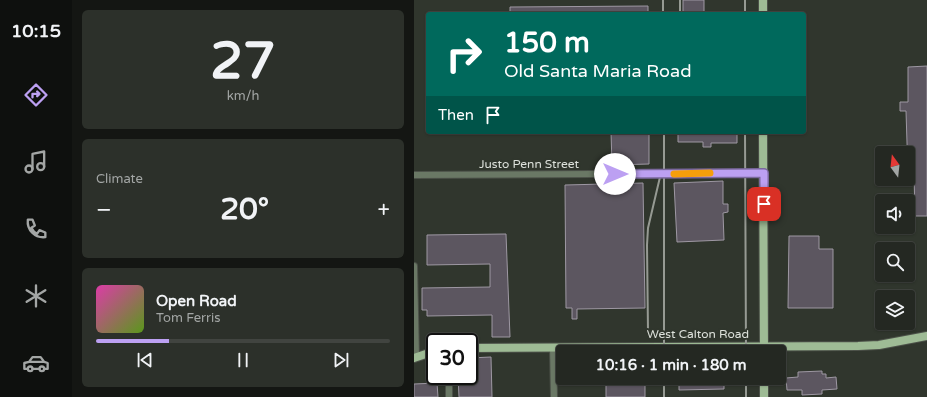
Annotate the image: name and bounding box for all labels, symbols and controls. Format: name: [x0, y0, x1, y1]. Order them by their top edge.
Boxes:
text: 10:15: [11, 20, 61, 42]
text: 150 m: [504, 26, 590, 60]
icon: right: [438, 28, 490, 80]
text: 27: [210, 30, 276, 93]
text: Old Santa Maria Road: [504, 60, 692, 82]
icon: directions: [22, 81, 50, 109]
text: km/h: [227, 88, 259, 104]
icon: arrive: [482, 104, 504, 126]
text: Then: [438, 106, 474, 124]
north arrow: [875, 146, 915, 186]
map controls: [875, 146, 915, 330]
icon: music: [22, 148, 50, 176]
position arrow: [594, 153, 636, 195]
street label: Justo Penn Street: [479, 157, 580, 171]
text: Climate: [96, 171, 143, 187]
pin: [747, 187, 781, 221]
text: 20°: [220, 191, 269, 228]
icon: arrive: [753, 193, 775, 215]
button: sound: [875, 194, 915, 234]
text: −: [96, 197, 112, 223]
text: +: [378, 197, 390, 223]
icon: phone: [22, 215, 50, 243]
button: search: [875, 242, 915, 282]
icon: climate: [22, 282, 50, 310]
button: layers: [875, 290, 915, 330]
text: Open Road: [156, 292, 237, 310]
text: Tom Ferris: [156, 310, 220, 326]
street label: West Calton Road: [647, 327, 749, 341]
speed limit sign: 30: [426, 333, 478, 385]
icon: car: [22, 349, 50, 377]
icon: previous: [134, 349, 156, 371]
icon: pause: [232, 349, 254, 371]
icon: next: [330, 349, 352, 371]
text: 10:16 · 1 min · 180 m: [596, 356, 746, 374]

